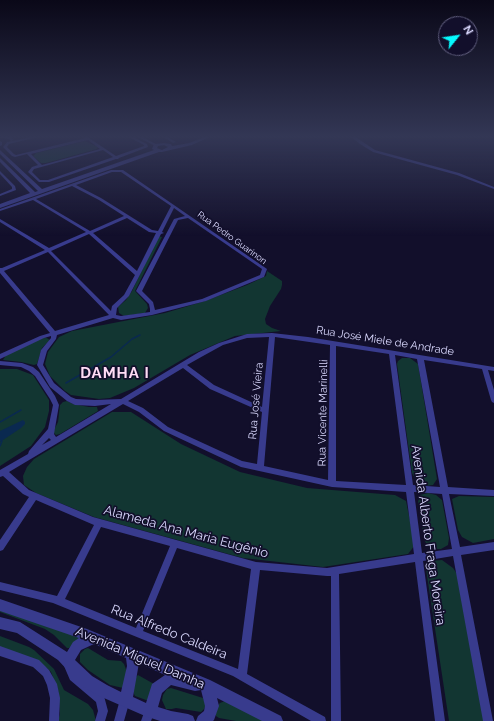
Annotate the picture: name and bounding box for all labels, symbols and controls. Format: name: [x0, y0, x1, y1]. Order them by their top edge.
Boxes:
north arrow: [438, 16, 478, 56]
text: N: [460, 23, 476, 37]
street label: Rua Pedro Guarinon: [195, 209, 269, 267]
street label: Rua José Miele de Andrade: [315, 324, 455, 358]
street label: Rua Vicente Marinelli: [315, 359, 331, 467]
street label: Rua José Vieira: [246, 362, 266, 440]
district label: DAMHA I: [80, 364, 150, 382]
street label: Avenida Alberto Fraga Moreira: [408, 444, 448, 626]
street label: Alameda Ana Maria Eugênio: [102, 502, 270, 562]
street label: Rua Alfredo Caldeira: [109, 602, 229, 662]
street label: Avenida Miguel Damha: [73, 624, 207, 692]

